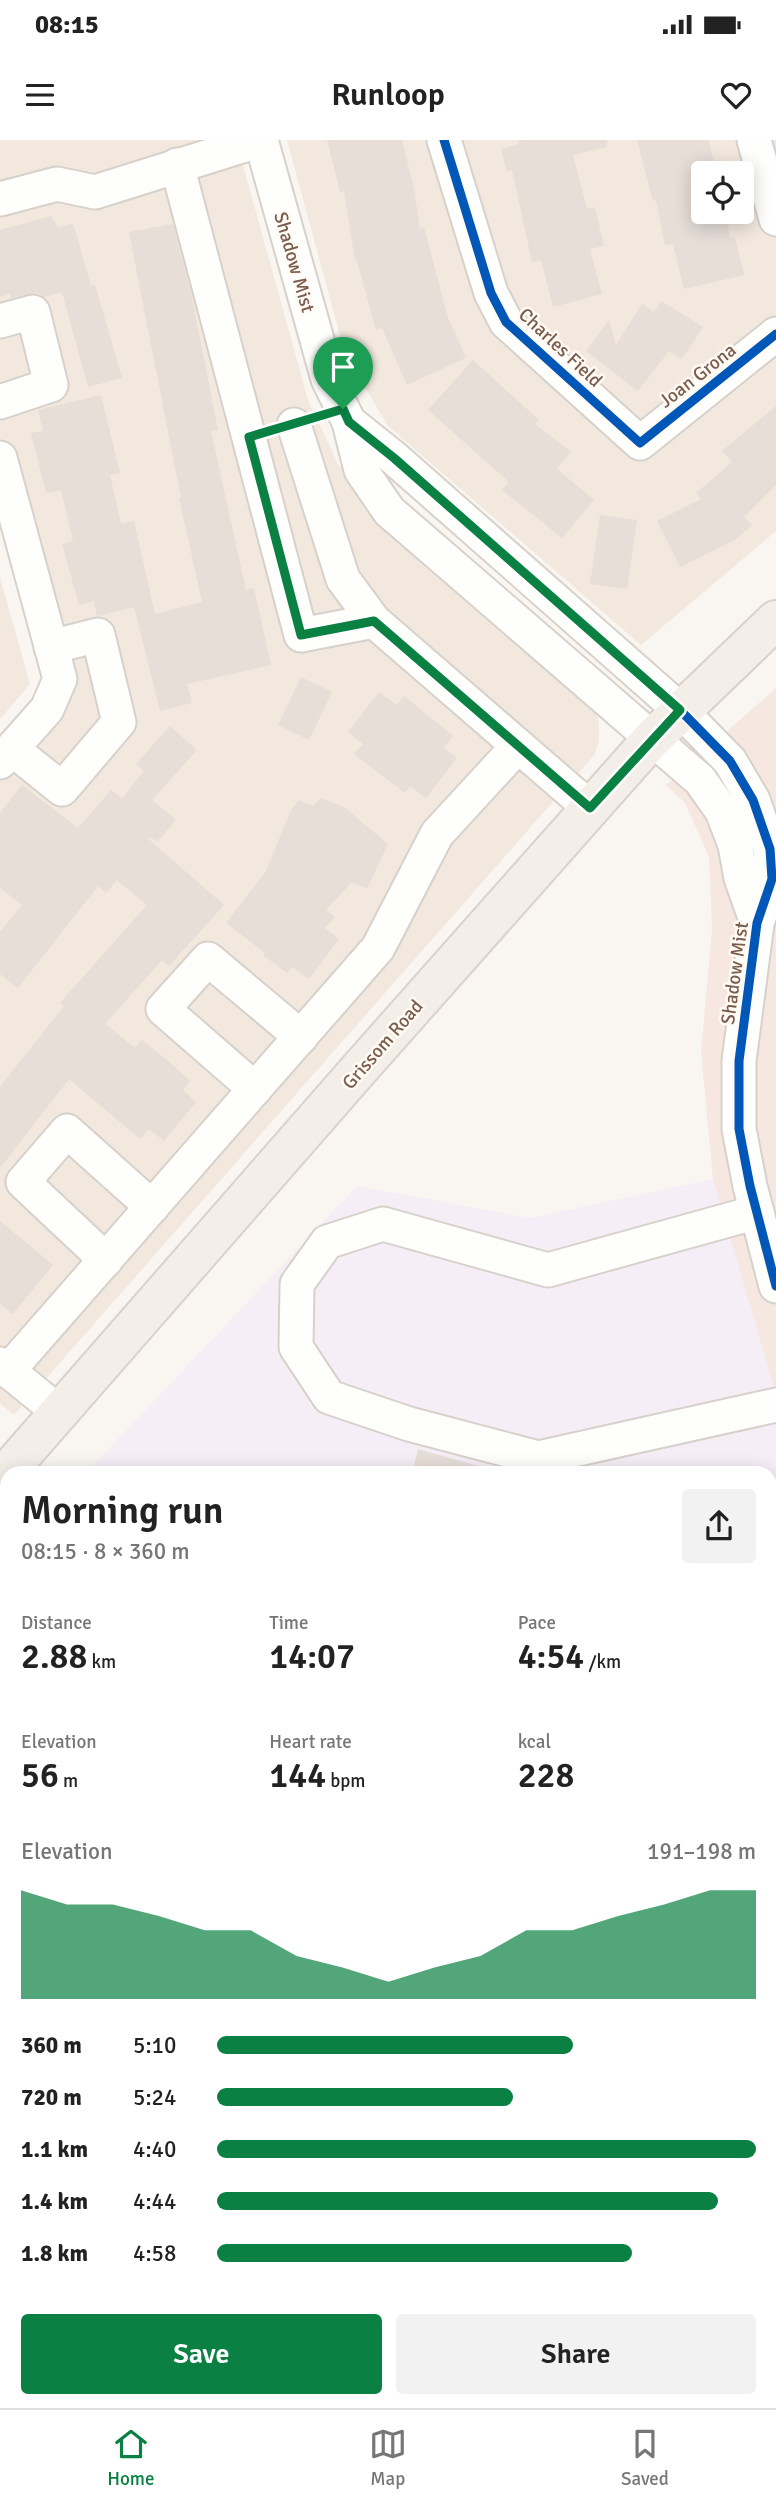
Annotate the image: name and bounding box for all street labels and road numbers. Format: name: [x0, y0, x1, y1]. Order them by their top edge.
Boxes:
street label: Shadow Mist: [268, 209, 320, 316]
street label: Charles Field: [513, 303, 607, 393]
street label: Joan Grona: [654, 338, 741, 413]
street label: Shadow Mist: [716, 920, 754, 1026]
street label: Grissom Road: [337, 995, 428, 1094]

